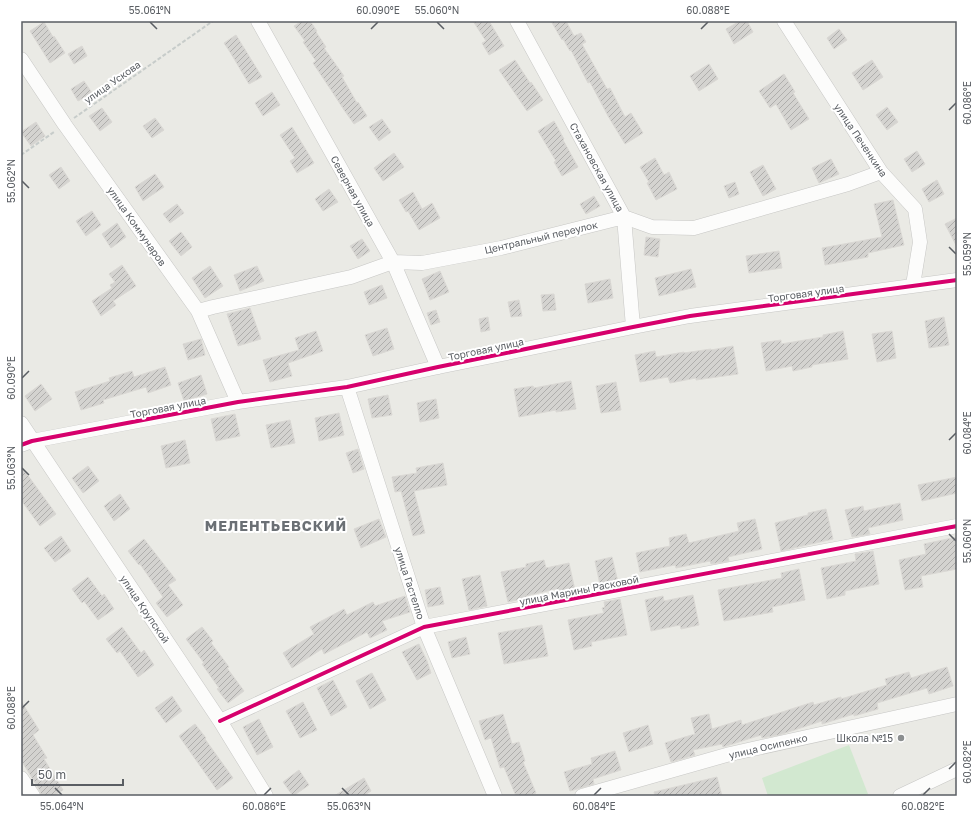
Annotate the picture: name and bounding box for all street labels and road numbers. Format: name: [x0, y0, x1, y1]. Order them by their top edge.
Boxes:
street label: улица Ускова: [81, 58, 143, 106]
street label: улица Печенкина: [832, 101, 890, 179]
street label: Стахановская улица: [567, 120, 627, 214]
street label: Северная улица: [328, 153, 378, 229]
street label: улица Коммунаров: [105, 184, 169, 268]
street label: Центральный переулок: [483, 218, 599, 256]
street label: Торговая улица: [767, 282, 845, 304]
street label: Торговая улица: [447, 335, 525, 363]
street label: Торговая улица: [129, 394, 207, 420]
street label: улица Гастелло: [393, 545, 427, 621]
street label: улица Крупской: [118, 573, 172, 645]
street label: улица Марины Расковой: [518, 573, 640, 607]
street label: улица Осипенко: [728, 731, 808, 761]

